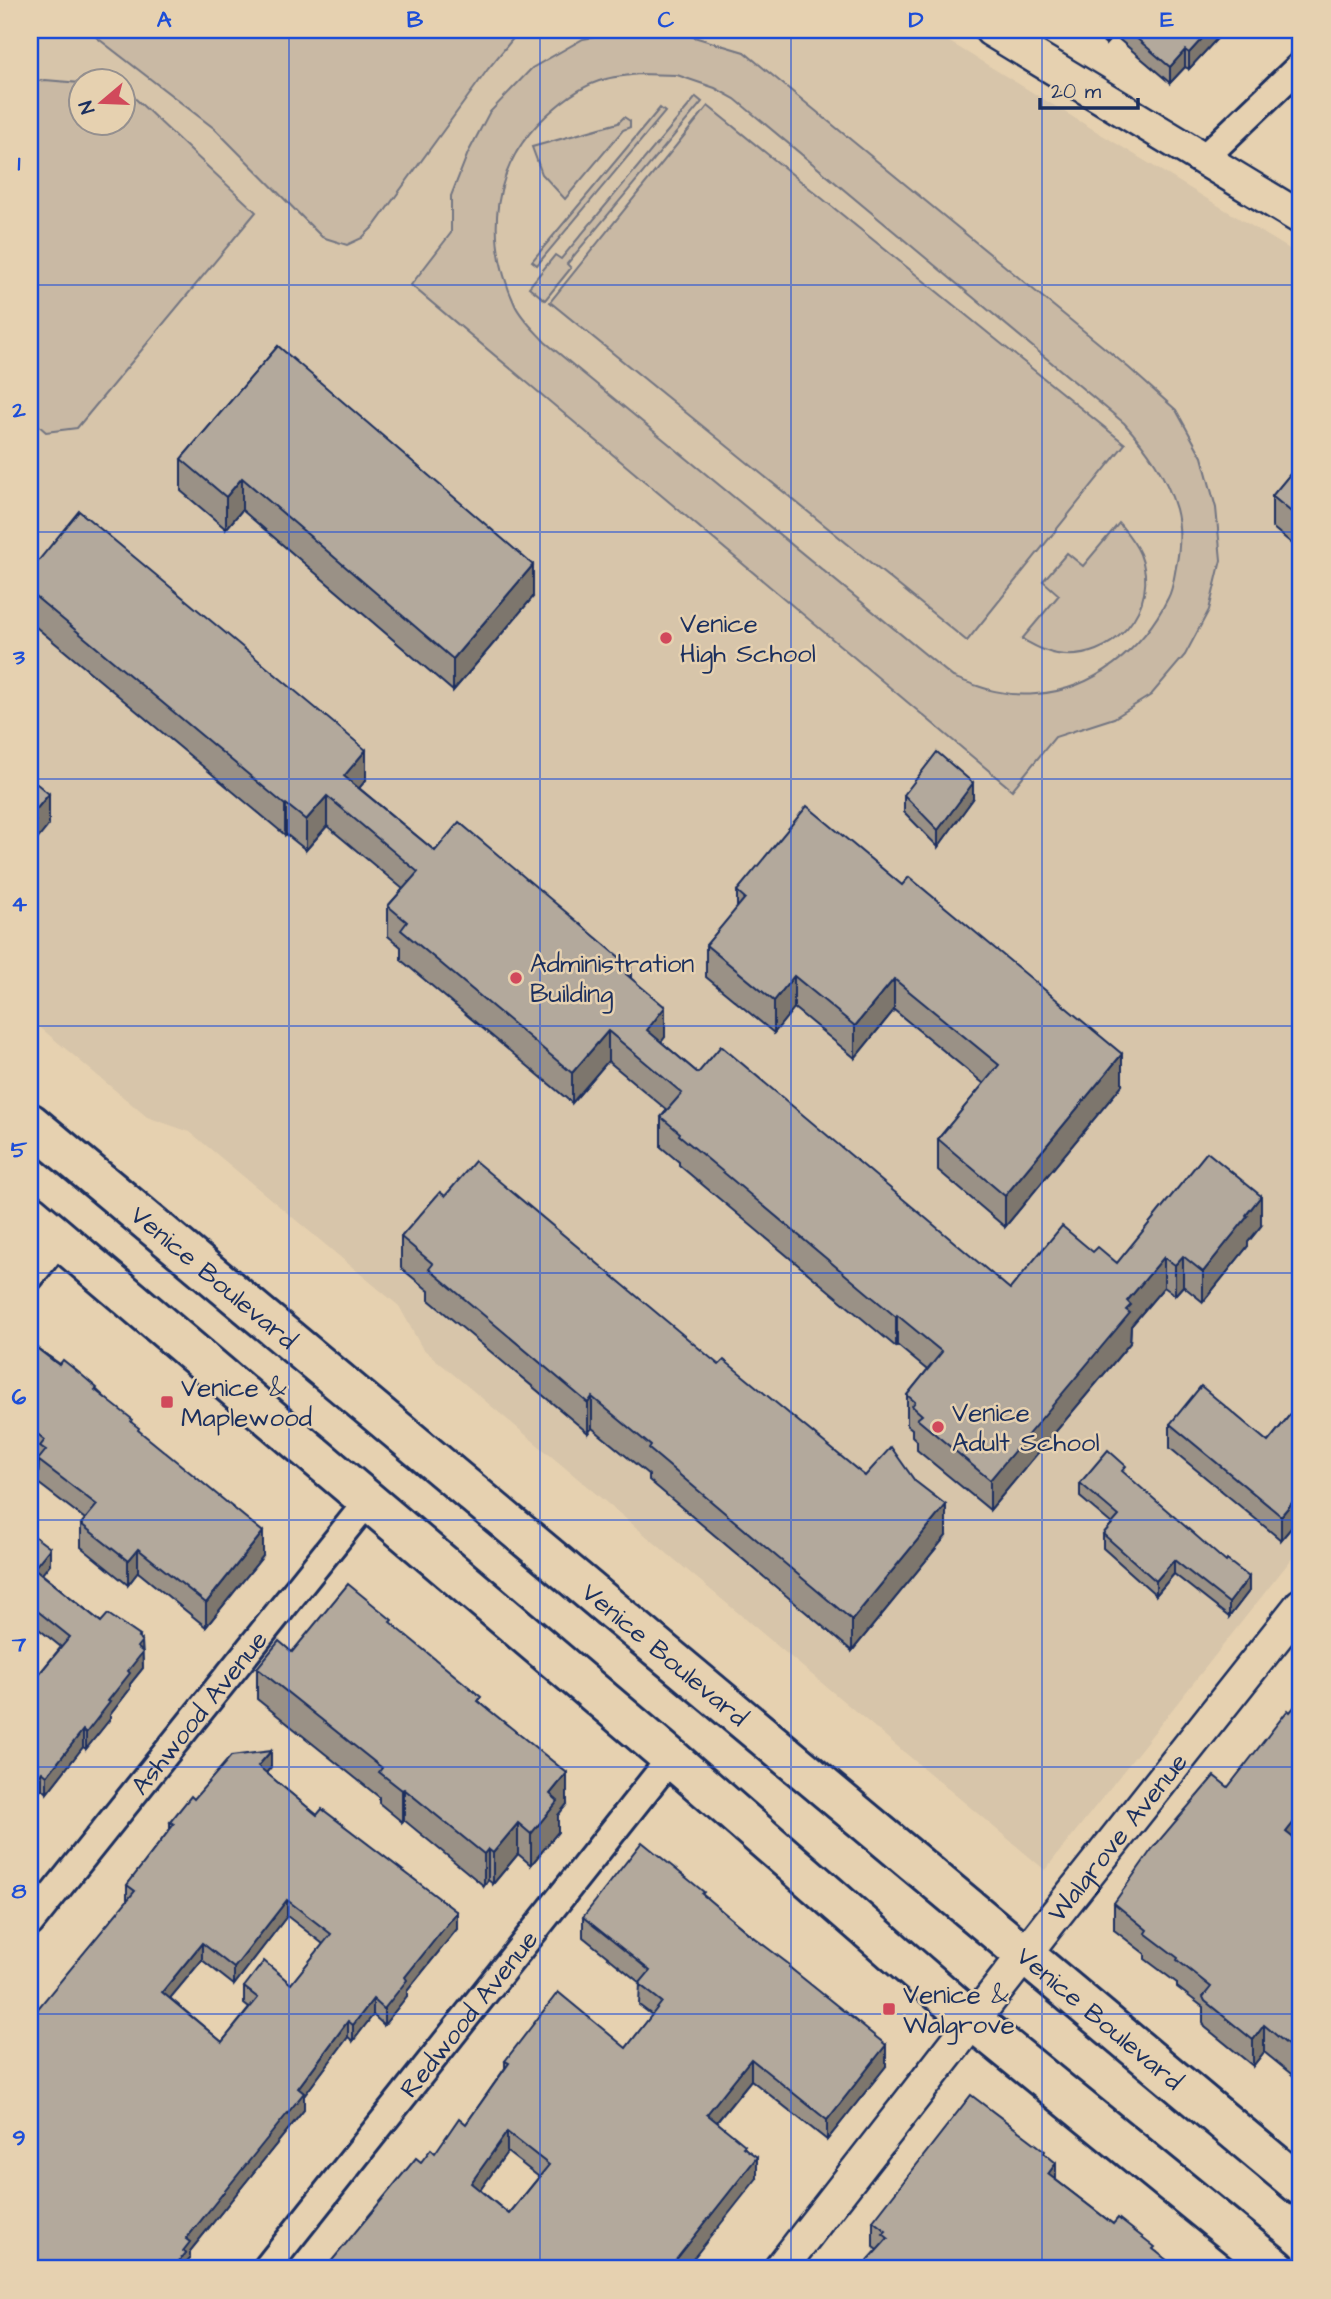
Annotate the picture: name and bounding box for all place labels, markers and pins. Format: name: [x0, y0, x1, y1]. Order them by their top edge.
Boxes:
place label: Venice High School: [680, 606, 816, 674]
marker: Venice High School: [658, 630, 674, 646]
place label: Administration Building: [530, 946, 694, 1014]
marker: Administration Building: [508, 970, 524, 986]
place label: Venice & Maplewood: [181, 1370, 312, 1436]
marker: Venice & Maplewood: [159, 1394, 175, 1410]
place label: Venice Adult School: [952, 1395, 1100, 1461]
marker: Venice Adult School: [930, 1419, 946, 1435]
place label: Venice & Walgrove: [903, 1977, 1015, 2045]
marker: Venice & Walgrove: [881, 2001, 897, 2017]

